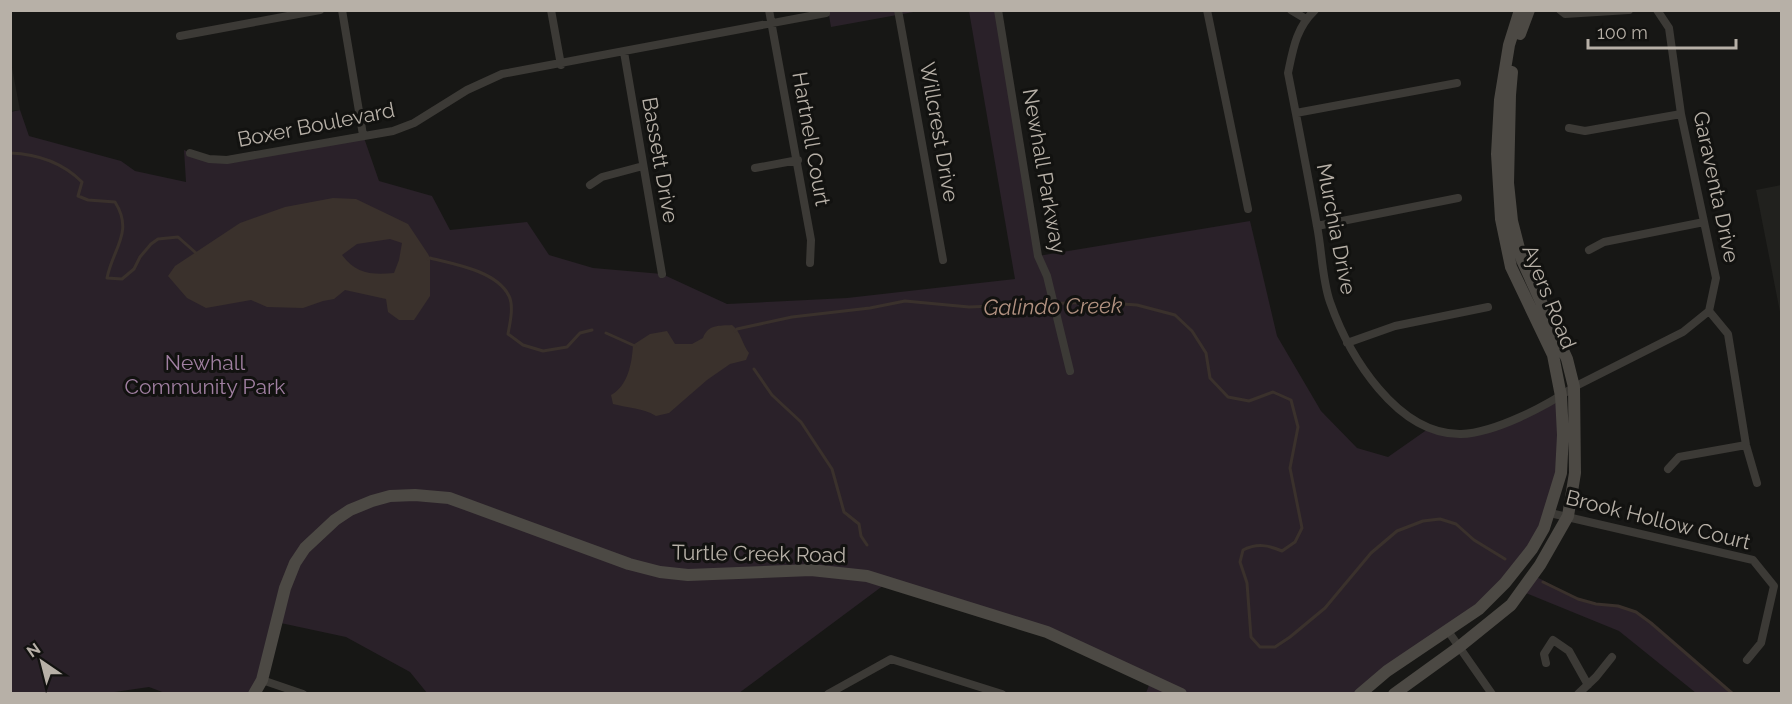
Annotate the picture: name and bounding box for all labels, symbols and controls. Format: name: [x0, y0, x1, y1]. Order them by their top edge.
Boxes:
scale bar: [1588, 12, 1736, 50]
text: 100 m: [1597, 22, 1648, 43]
street label: Willcrest Drive: [915, 60, 964, 204]
street label: Hartnell Court: [787, 70, 836, 208]
street label: Newhall Parkway: [1018, 86, 1071, 255]
street label: Bassett Drive: [637, 95, 684, 225]
street label: Boxer Boulevard: [235, 97, 397, 152]
street label: Garaventa Drive: [1688, 109, 1745, 265]
street label: Murchia Drive: [1312, 161, 1361, 297]
street label: Ayers Road: [1517, 241, 1582, 353]
water label: Galindo Creek: [983, 292, 1123, 320]
park label: Newhall Community Park: [125, 350, 285, 399]
street label: Brook Hollow Court: [1563, 484, 1753, 555]
street label: Turtle Creek Road: [672, 539, 846, 568]
north arrow: [12, 632, 72, 692]
text: N: [23, 639, 44, 661]

